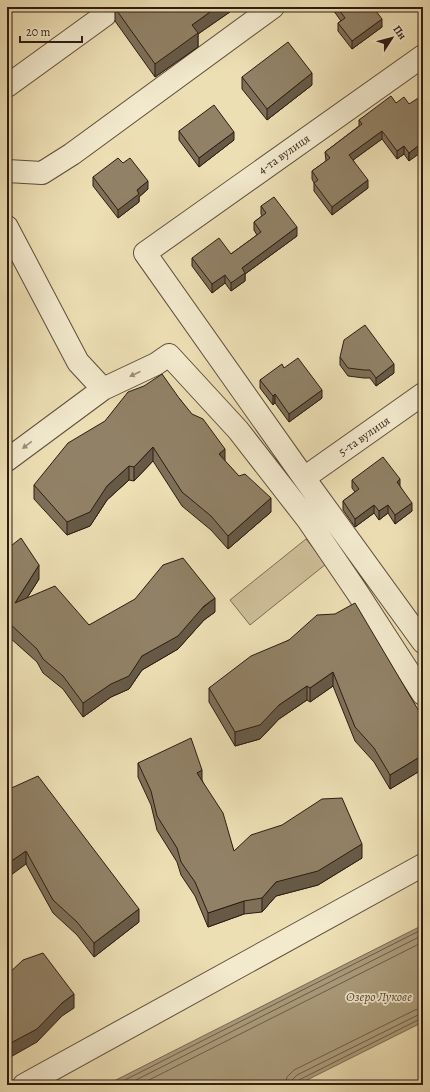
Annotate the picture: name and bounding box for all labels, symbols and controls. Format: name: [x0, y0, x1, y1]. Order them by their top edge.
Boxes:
scale bar: [20, 18, 82, 44]
north arrow: [372, 18, 412, 58]
text: Пн: [389, 22, 410, 43]
text: 20 m: [26, 24, 50, 40]
street label: 4-та вулиця: [255, 130, 313, 178]
one-way arrow: [130, 371, 141, 377]
street label: 5-та вулиця: [335, 412, 393, 460]
one-way arrow: [22, 441, 33, 449]
water label: Озеро Лукове: [346, 988, 412, 1005]

